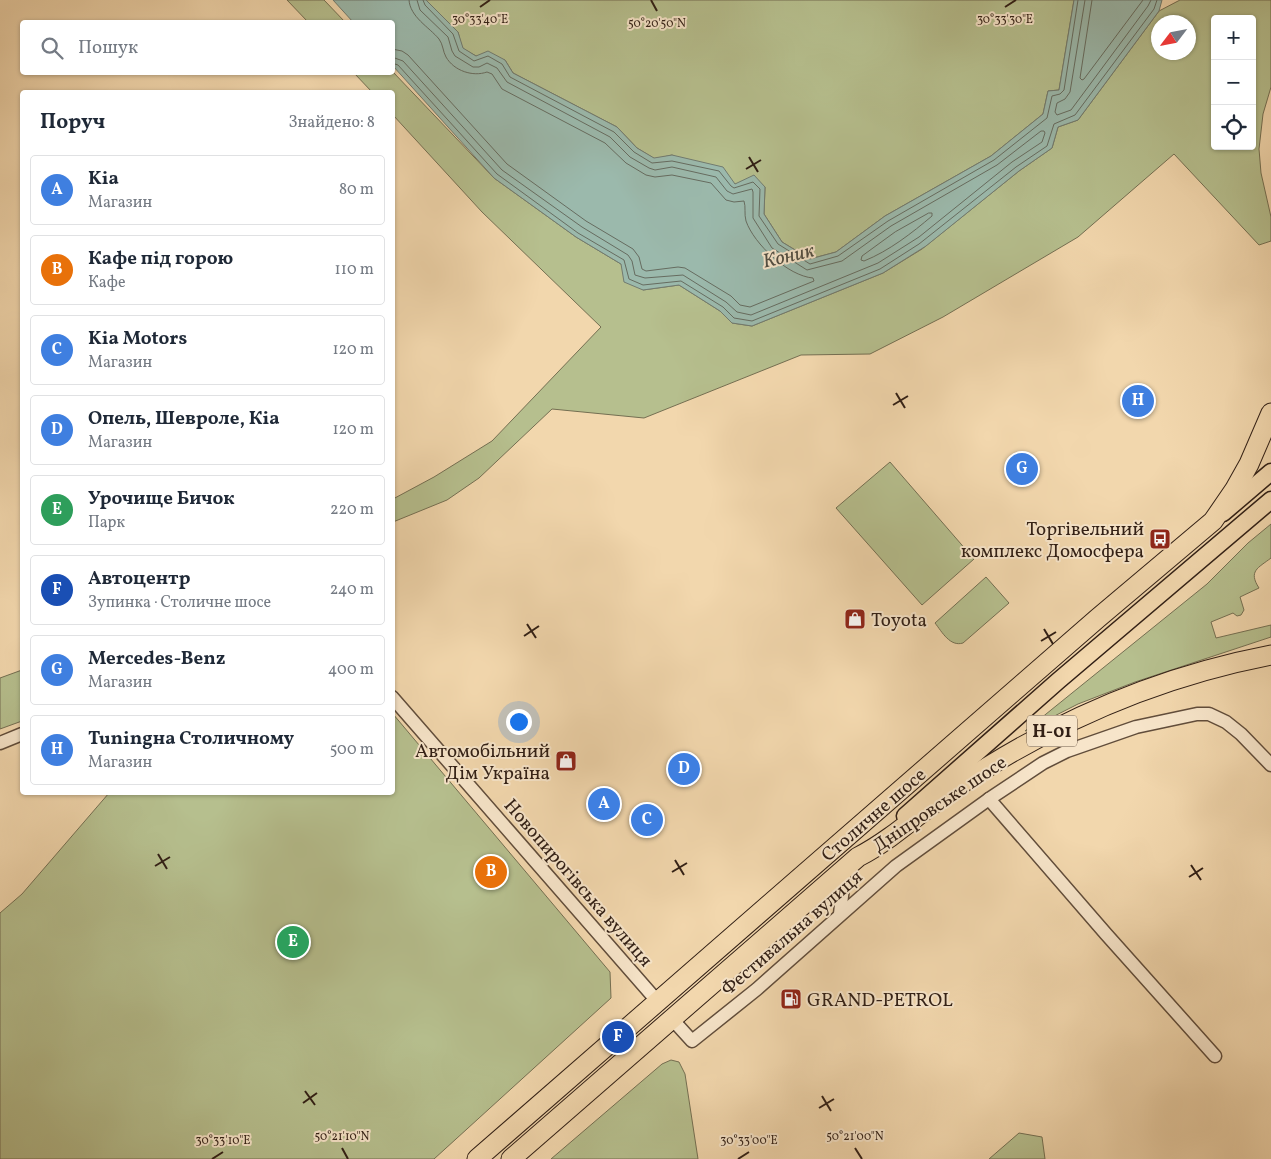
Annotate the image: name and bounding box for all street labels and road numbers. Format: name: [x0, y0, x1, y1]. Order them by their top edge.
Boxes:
road number: Н-01: [1027, 716, 1077, 746]
street label: Дніпровське шосе: [868, 750, 1012, 859]
street label: Столичне шосе: [816, 763, 932, 868]
street label: Новопирогівська вулиця: [497, 794, 658, 973]
street label: Фестивальна вулиця: [716, 865, 869, 1002]

